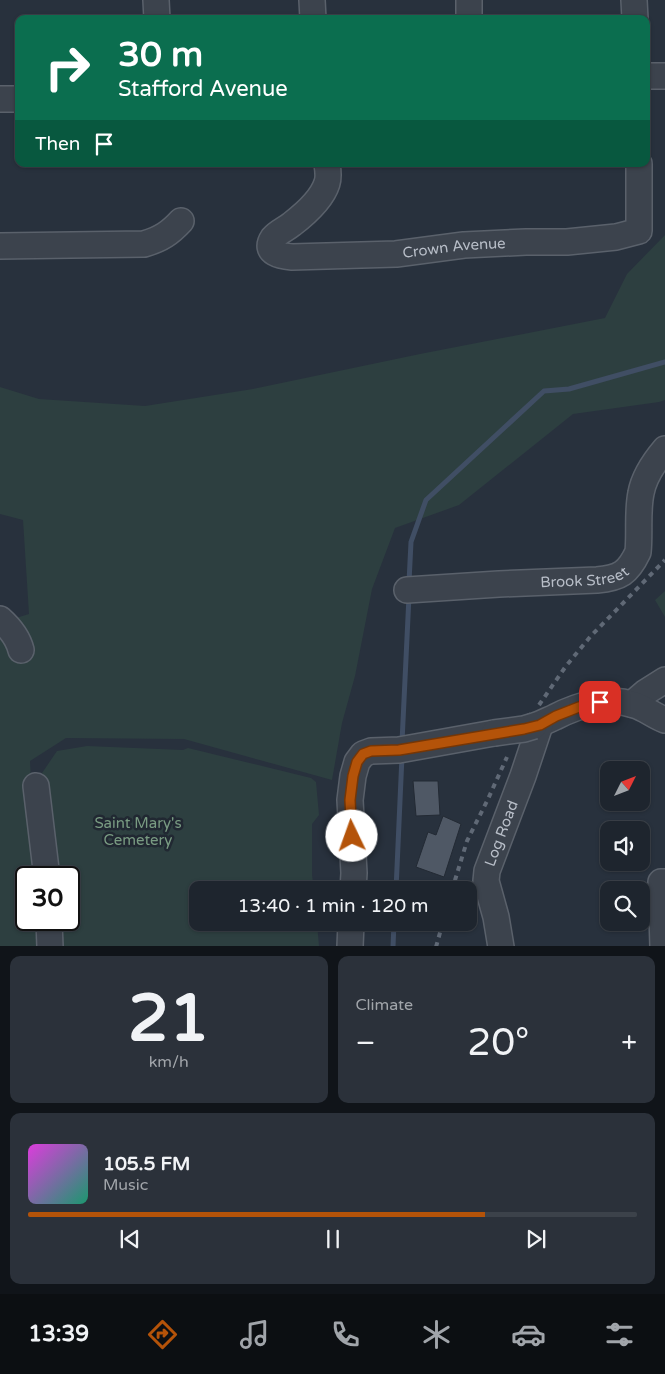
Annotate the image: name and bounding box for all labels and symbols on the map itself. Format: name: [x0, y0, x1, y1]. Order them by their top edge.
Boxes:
street label: Crown Avenue: [401, 234, 506, 262]
street label: Brook Street: [540, 563, 633, 591]
pin: [579, 681, 621, 723]
north arrow: [600, 761, 650, 811]
street label: Log Road: [481, 798, 522, 869]
position arrow: [325, 809, 377, 861]
park label: Saint Mary's Cemetery: [94, 814, 182, 849]
speed limit sign: 30: [15, 866, 80, 931]

